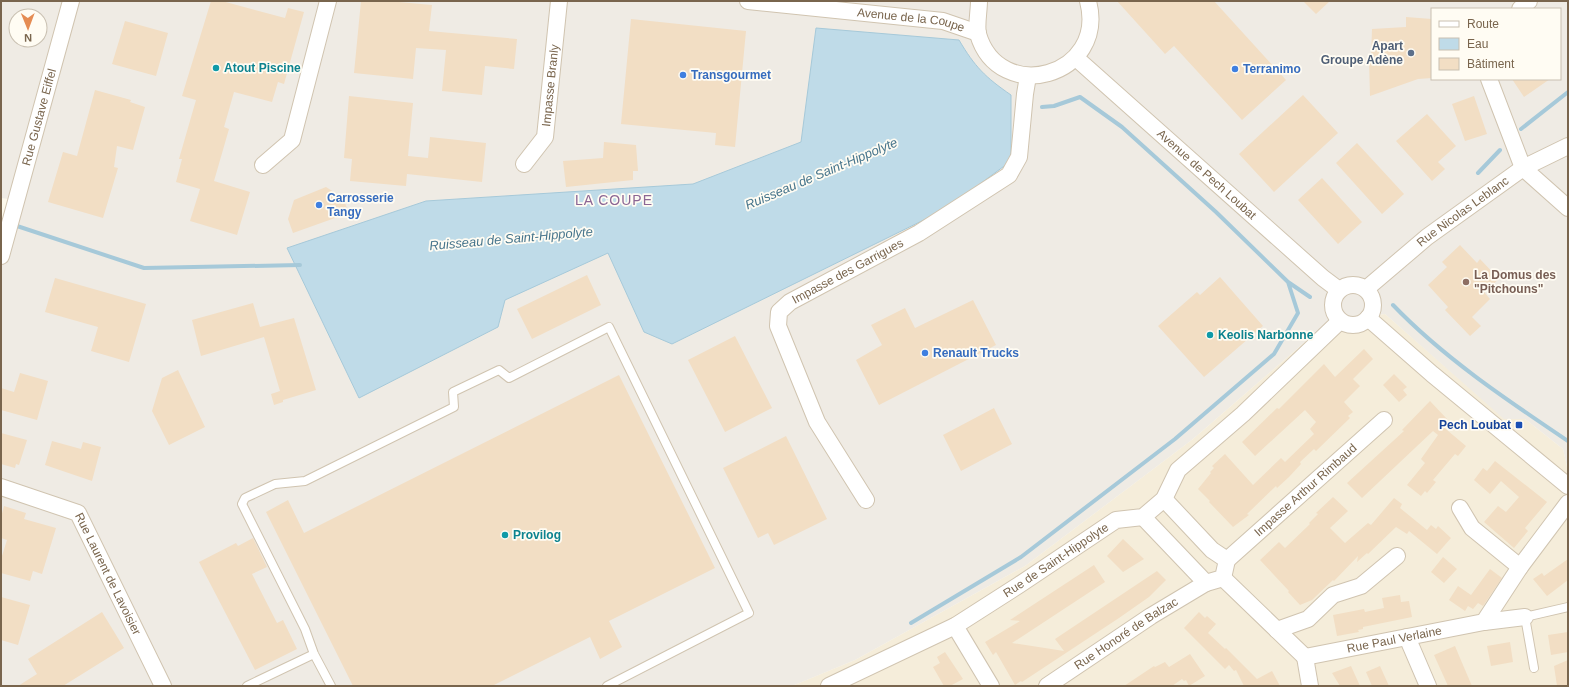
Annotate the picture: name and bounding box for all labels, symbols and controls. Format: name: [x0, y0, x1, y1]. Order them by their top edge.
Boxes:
street label: Avenue de la Coupe: [856, 5, 967, 35]
north arrow: [8, 8, 48, 48]
legend: [1431, 8, 1561, 80]
text: Route: [1467, 17, 1499, 31]
text: N: [24, 32, 32, 44]
text: Eau: [1467, 37, 1488, 51]
place label: Apart Groupe Adène: [1321, 39, 1403, 67]
street label: Impasse Branly: [539, 44, 562, 127]
marker: Apart Groupe Adène: [1406, 48, 1416, 58]
text: Bâtiment: [1467, 57, 1515, 71]
place label: Atout Piscine: [224, 61, 301, 75]
place label: Terranimo: [1243, 62, 1301, 76]
marker: Atout Piscine: [211, 63, 221, 73]
marker: Terranimo: [1230, 64, 1240, 74]
street label: Rue Gustave Eiffel: [19, 67, 59, 167]
place label: Transgourmet: [691, 68, 771, 82]
marker: Transgourmet: [678, 70, 688, 80]
street label: Avenue de Pech Loubat: [1154, 127, 1260, 223]
water label: Ruisseau de Saint-Hippolyte: [743, 135, 900, 212]
street label: Rue Nicolas Leblanc: [1414, 174, 1511, 250]
place label: Carrosserie Tangy: [327, 191, 394, 219]
district label: LA COUPE: [575, 192, 653, 208]
marker: Carrosserie Tangy: [314, 200, 324, 210]
water label: Ruisseau de Saint-Hippolyte: [429, 224, 593, 253]
street label: Impasse des Garrigues: [790, 236, 906, 307]
place label: La Domus des "Pitchouns": [1474, 268, 1556, 296]
marker: La Domus des "Pitchouns": [1461, 277, 1471, 287]
place label: Keolis Narbonne: [1218, 328, 1314, 342]
marker: Keolis Narbonne: [1205, 330, 1215, 340]
place label: Renault Trucks: [933, 346, 1019, 360]
marker: Renault Trucks: [920, 348, 930, 358]
place label: Pech Loubat: [1439, 418, 1511, 432]
marker: Pech Loubat: [1514, 420, 1524, 430]
street label: Impasse Arthur Rimbaud: [1251, 441, 1359, 539]
street label: Rue Laurent de Lavoisier: [72, 510, 144, 637]
street label: Rue de Saint-Hippolyte: [1001, 520, 1111, 600]
place label: Provilog: [513, 528, 561, 542]
marker: Provilog: [500, 530, 510, 540]
street label: Rue Honoré de Balzac: [1072, 595, 1180, 673]
street label: Rue Paul Verlaine: [1346, 623, 1443, 656]

